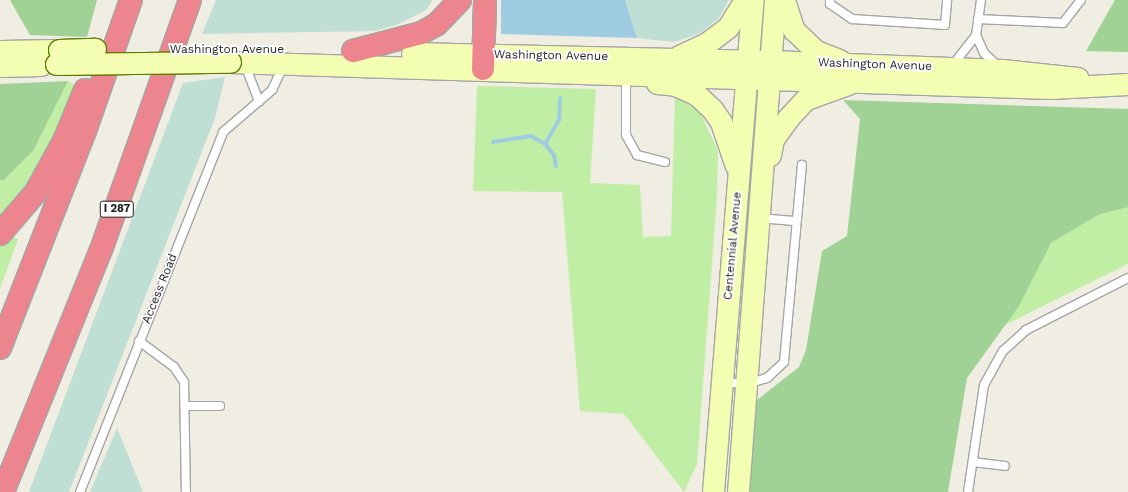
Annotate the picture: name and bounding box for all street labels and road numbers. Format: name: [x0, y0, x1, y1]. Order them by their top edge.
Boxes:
street label: Washington Avenue: [170, 43, 284, 57]
street label: Washington Avenue: [493, 48, 609, 64]
street label: Washington Avenue: [817, 56, 933, 74]
street label: Centennial Avenue: [721, 191, 745, 301]
road number: I 287: [99, 200, 135, 218]
street label: Access Road: [139, 252, 181, 326]

